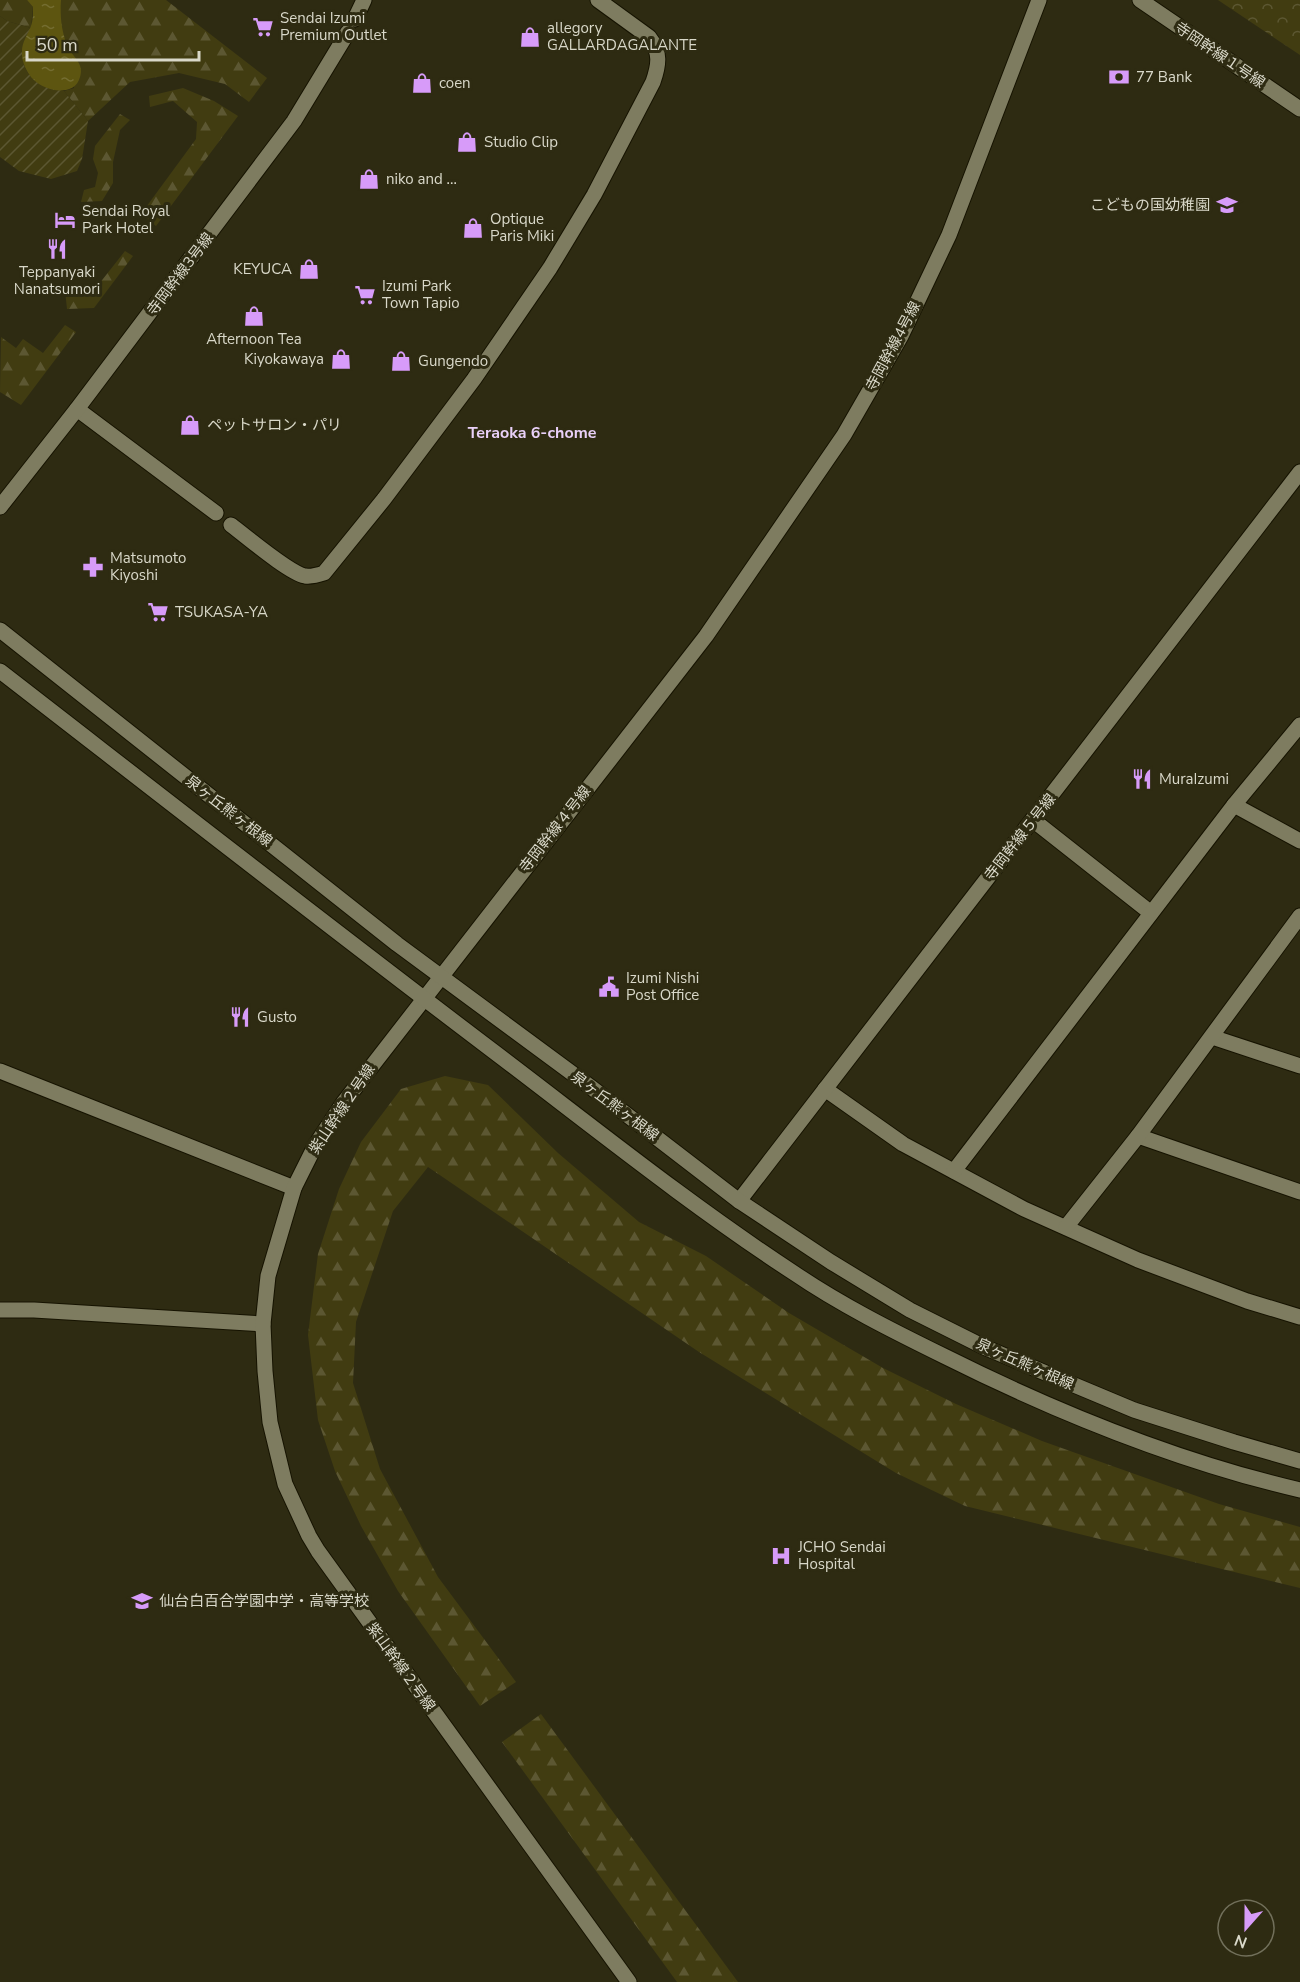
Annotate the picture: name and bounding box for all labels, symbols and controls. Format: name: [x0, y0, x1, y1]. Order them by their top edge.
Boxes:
place label: Sendai Izumi Premium Outlet: [280, 8, 388, 45]
supermarket icon: Sendai Izumi Premium Outlet: [251, 15, 275, 39]
street label: 寺岡幹線１号線: [1171, 17, 1269, 93]
place label: allegory GALLARDAGALANTE: [547, 18, 697, 55]
scale bar: [27, 24, 200, 62]
shop icon: allegory GALLARDAGALANTE: [518, 25, 542, 49]
text: 50 m: [36, 33, 78, 57]
bank icon: 77 Bank: [1107, 65, 1131, 89]
place label: 77 Bank: [1136, 67, 1192, 87]
shop icon: coen: [410, 71, 434, 95]
place label: coen: [439, 73, 471, 93]
shop icon: Studio Clip: [455, 130, 479, 154]
place label: Studio Clip: [484, 132, 558, 152]
shop icon: niko and ...: [357, 167, 381, 191]
place label: niko and ...: [386, 169, 457, 189]
school or university icon: こどもの国幼稚園: [1215, 193, 1239, 217]
place label: こどもの国幼稚園: [1090, 195, 1210, 215]
place label: Sendai Royal Park Hotel: [82, 201, 170, 238]
hotel icon: Sendai Royal Park Hotel: [53, 208, 77, 232]
place label: Optique Paris Miki: [490, 209, 554, 246]
shop icon: Optique Paris Miki: [461, 216, 485, 240]
street label: 寺岡幹線3号線: [142, 228, 218, 320]
restaurant icon: Teppanyaki Nanatsumori: [45, 237, 69, 261]
shop icon: KEYUCA: [297, 257, 321, 281]
place label: KEYUCA: [233, 259, 292, 279]
place label: Teppanyaki Nanatsumori: [14, 262, 100, 299]
place label: Izumi Park Town Tapio: [382, 276, 460, 313]
supermarket icon: Izumi Park Town Tapio: [353, 283, 377, 307]
street label: 寺岡幹線4号線: [861, 298, 925, 394]
shop icon: Afternoon Tea: [242, 304, 266, 328]
place label: Afternoon Tea: [206, 329, 302, 349]
shop icon: Kiyokawaya: [329, 347, 353, 371]
place label: Kiyokawaya: [244, 349, 324, 369]
shop icon: Gungendo: [389, 349, 413, 373]
place label: Gungendo: [418, 351, 488, 371]
shop icon: ペットサロン・パリ: [178, 413, 202, 437]
place label: ペットサロン・パリ: [207, 415, 342, 435]
district label: Teraoka 6-chome: [468, 422, 597, 444]
place label: Matsumoto Kiyoshi: [110, 548, 186, 585]
pharmacy icon: Matsumoto Kiyoshi: [81, 555, 105, 579]
supermarket icon: TSUKASA-YA: [146, 600, 170, 624]
place label: TSUKASA-YA: [175, 602, 268, 622]
restaurant icon: MuraIzumi: [1130, 767, 1154, 791]
place label: MuraIzumi: [1159, 769, 1229, 789]
street label: 泉ヶ丘熊ヶ根線: [181, 771, 277, 851]
street label: 寺岡幹線４号線: [515, 781, 595, 877]
street label: 寺岡幹線５号線: [980, 789, 1060, 885]
place label: Izumi Nishi Post Office: [626, 968, 699, 1005]
public building icon: Izumi Nishi Post Office: [597, 975, 621, 999]
restaurant icon: Gusto: [228, 1005, 252, 1029]
place label: Gusto: [257, 1007, 297, 1027]
street label: 紫山幹線２号線: [304, 1060, 380, 1158]
street label: 泉ヶ丘熊ヶ根線: [567, 1066, 663, 1146]
street label: 泉ヶ丘熊ヶ根線: [973, 1334, 1077, 1394]
place label: JCHO Sendai Hospital: [797, 1537, 886, 1574]
hospital icon: JCHO Sendai Hospital: [769, 1544, 793, 1568]
school or university icon: 仙台白百合学園中学・高等学校: [130, 1589, 154, 1613]
place label: 仙台白百合学園中学・高等学校: [159, 1591, 369, 1611]
street label: 紫山幹線２号線: [362, 1619, 440, 1715]
north arrow: [1216, 1898, 1276, 1958]
text: N: [1231, 1929, 1251, 1953]

